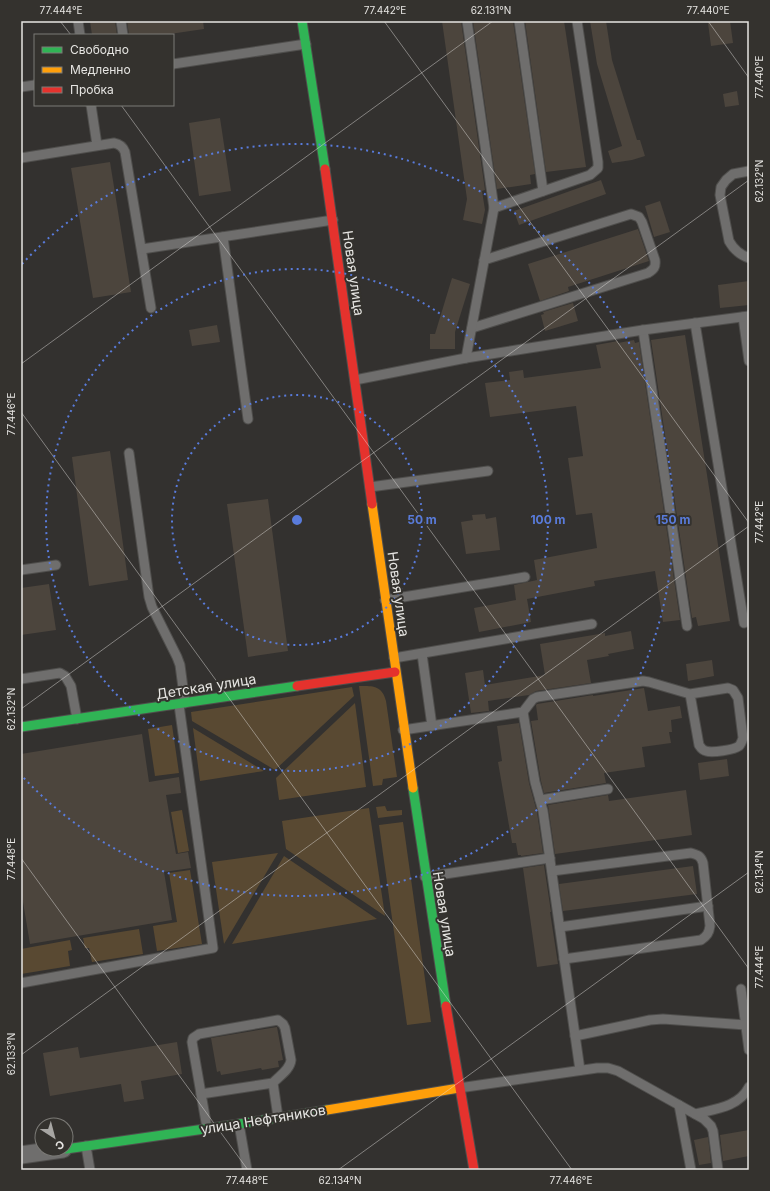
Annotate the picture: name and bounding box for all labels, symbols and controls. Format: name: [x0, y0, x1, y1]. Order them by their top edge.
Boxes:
text: 77.444°E: [40, 4, 82, 16]
text: 77.442°E: [364, 4, 406, 16]
text: 62.131°N: [471, 4, 511, 16]
text: 77.440°E: [687, 4, 729, 16]
legend: [34, 34, 174, 106]
text: Свободно: [70, 42, 129, 57]
text: 77.440°E: [753, 56, 765, 98]
text: Медленно: [70, 62, 131, 77]
text: Пробка: [70, 82, 114, 97]
text: 62.132°N: [753, 160, 765, 202]
street label: Новая улица: [340, 229, 368, 317]
text: 77.446°E: [5, 393, 17, 435]
text: 77.442°E: [753, 501, 765, 543]
text: 50 m: [407, 512, 437, 527]
text: 100 m: [530, 512, 566, 527]
text: 150 m: [656, 512, 690, 527]
centre of rings: [290, 513, 304, 527]
street label: Новая улица: [385, 550, 413, 638]
street label: Детская улица: [155, 670, 257, 702]
text: 62.132°N: [5, 688, 17, 730]
text: 77.448°E: [5, 838, 17, 880]
text: 62.134°N: [753, 851, 765, 893]
street label: Новая улица: [430, 870, 460, 958]
text: 77.444°E: [753, 946, 765, 988]
text: 62.133°N: [5, 1033, 17, 1075]
street label: улица Нефтяников: [199, 1101, 327, 1137]
north arrow: [34, 1117, 74, 1157]
text: С: [52, 1137, 67, 1153]
text: 77.448°E: [226, 1174, 268, 1186]
text: 62.134°N: [319, 1174, 361, 1186]
text: 77.446°E: [550, 1174, 592, 1186]

